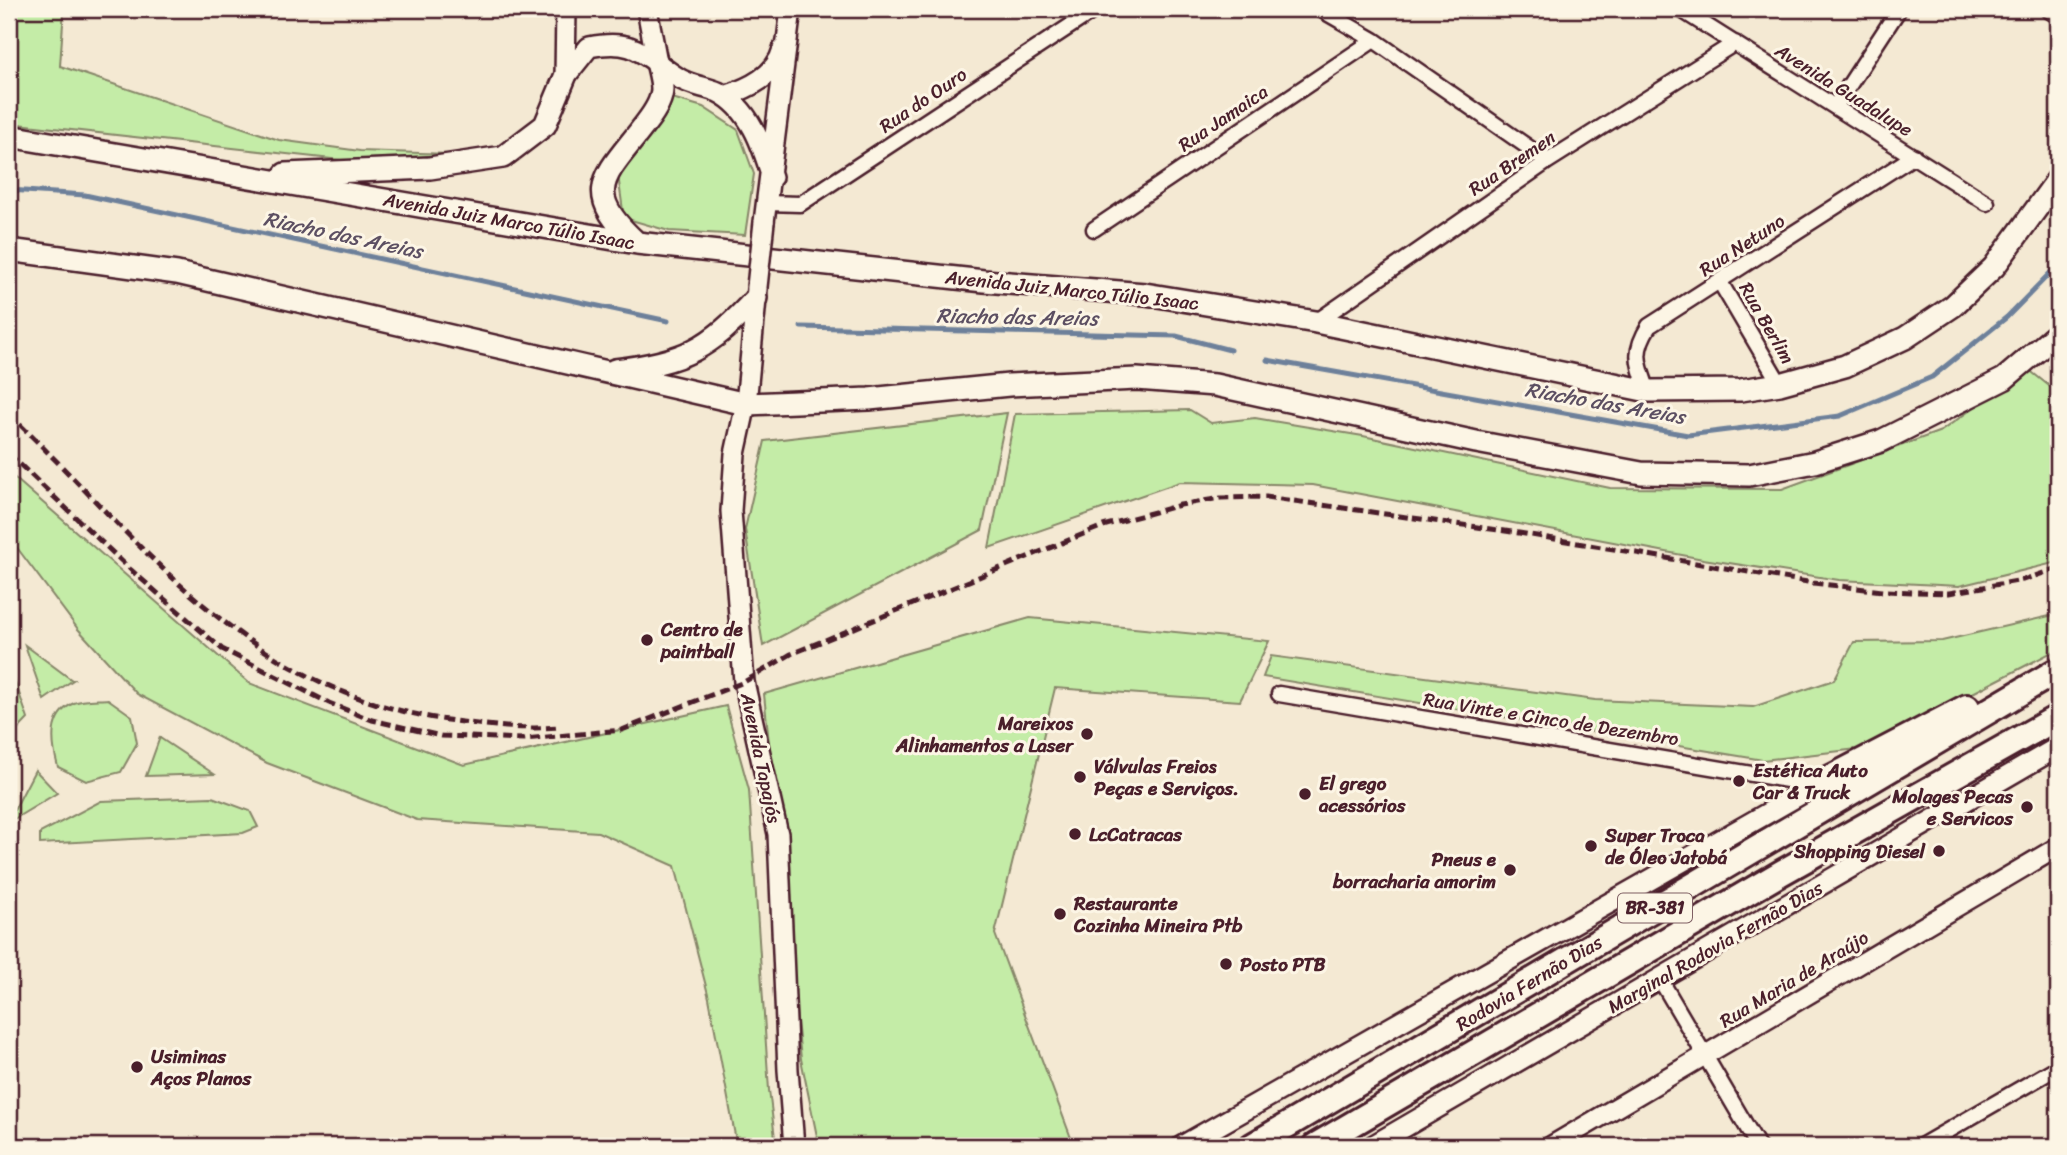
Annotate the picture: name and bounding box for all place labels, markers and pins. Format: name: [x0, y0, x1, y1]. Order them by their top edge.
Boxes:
place label: Centro de paintball: [659, 613, 744, 668]
marker: Centro de paintball: [639, 632, 655, 648]
place label: Mareixos Alinhamentos a Laser: [895, 707, 1074, 762]
marker: Mareixos Alinhamentos a Laser: [1079, 726, 1095, 742]
place label: Válvulas Freios Peças e Serviços.: [1094, 750, 1239, 805]
place label: Estética Auto Car & Truck: [1752, 754, 1868, 809]
place label: El grego acessórios: [1318, 767, 1407, 822]
marker: Válvulas Freios Peças e Serviços.: [1072, 769, 1088, 785]
marker: Estética Auto Car & Truck: [1731, 773, 1747, 789]
place label: Molages Pecas e Servicos: [1891, 780, 2014, 835]
marker: El grego acessórios: [1297, 786, 1313, 802]
marker: Molages Pecas e Servicos: [2019, 799, 2035, 815]
place label: LcCatracas: [1089, 818, 1183, 851]
place label: Super Troca de Óleo Jatobá: [1604, 819, 1728, 874]
marker: LcCatracas: [1067, 826, 1083, 842]
place label: Shopping Diesel: [1793, 835, 1927, 868]
marker: Super Troca de Óleo Jatobá: [1583, 838, 1599, 854]
place label: Pneus e borracharia amorim: [1332, 843, 1497, 898]
marker: Shopping Diesel: [1931, 843, 1947, 859]
marker: Pneus e borracharia amorim: [1502, 862, 1518, 878]
place label: Restaurante Cozinha Mineira Ptb: [1073, 887, 1243, 942]
marker: Restaurante Cozinha Mineira Ptb: [1052, 906, 1068, 922]
place label: Posto PTB: [1240, 948, 1325, 981]
marker: Posto PTB: [1218, 956, 1234, 972]
place label: Usiminas Aços Planos: [150, 1040, 252, 1095]
marker: Usiminas Aços Planos: [129, 1059, 145, 1075]

